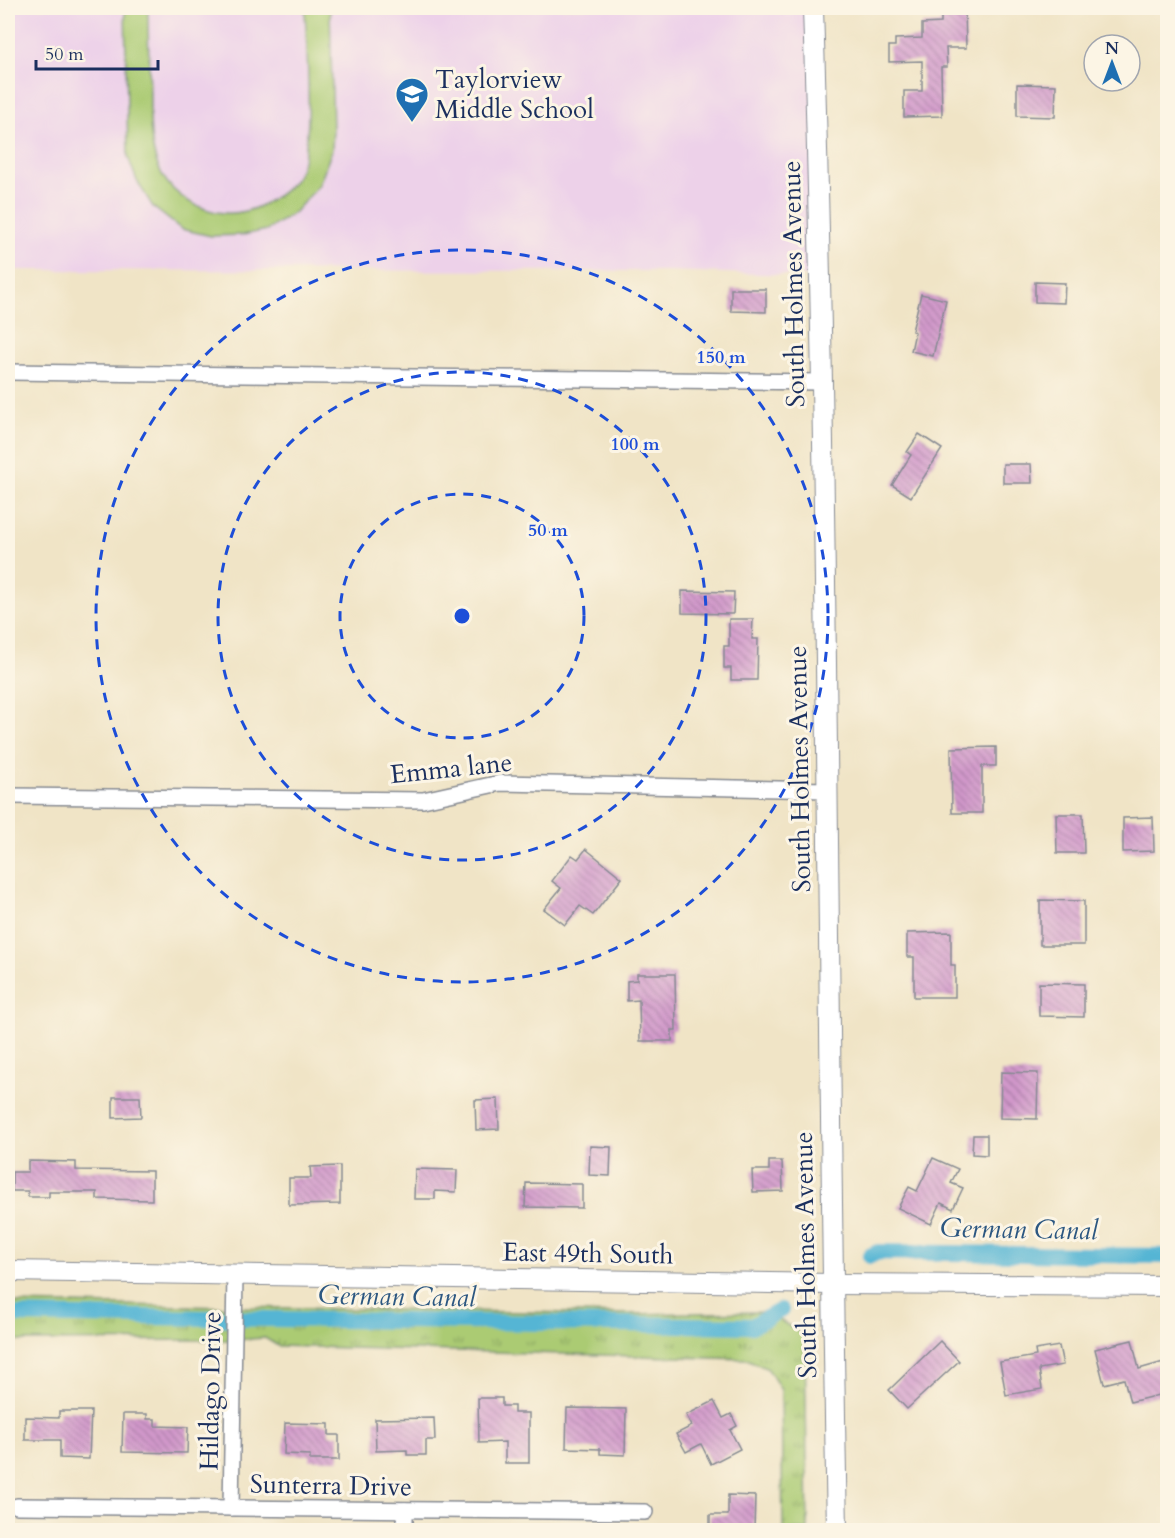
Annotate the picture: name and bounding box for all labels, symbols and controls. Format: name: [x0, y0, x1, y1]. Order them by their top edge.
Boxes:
scale bar: [36, 33, 158, 71]
north arrow: [1082, 33, 1142, 93]
text: N: [1105, 38, 1119, 60]
text: 50 m: [45, 42, 84, 67]
place label: Taylorview Middle School: [435, 62, 594, 127]
school or university icon: Taylorview Middle School: [394, 76, 430, 123]
street label: South Holmes Avenue: [774, 160, 813, 408]
text: 150 m: [696, 345, 746, 370]
text: 100 m: [610, 432, 660, 457]
text: 50 m: [528, 518, 568, 543]
centre of rings: [452, 606, 472, 626]
street label: South Holmes Avenue: [780, 645, 819, 893]
street label: Emma lane: [388, 745, 514, 792]
street label: South Holmes Avenue: [786, 1131, 825, 1379]
water label: German Canal: [940, 1210, 1099, 1249]
street label: East 49th South: [502, 1235, 674, 1272]
water label: German Canal: [318, 1277, 477, 1316]
street label: Hildago Drive: [192, 1311, 229, 1471]
street label: Sunterra Drive: [250, 1467, 412, 1504]

